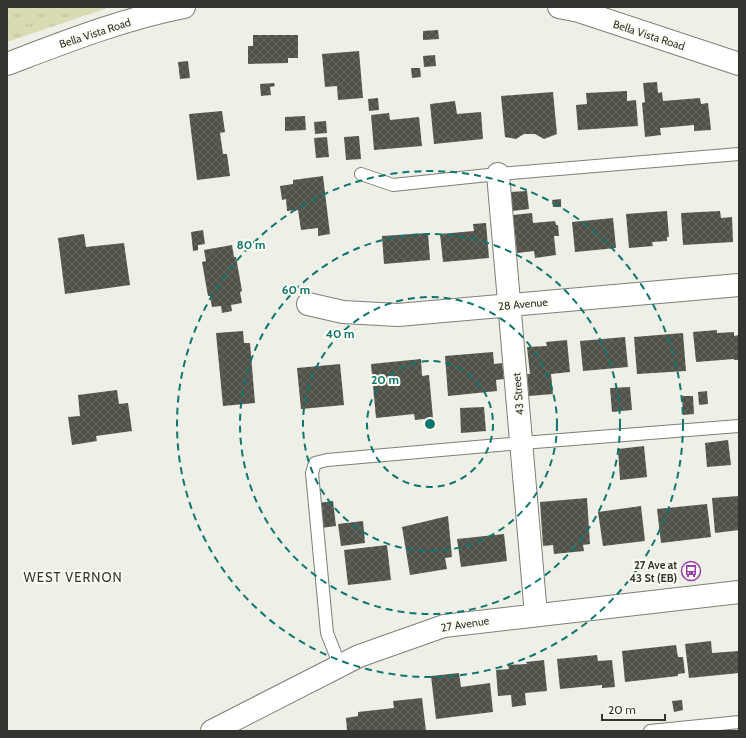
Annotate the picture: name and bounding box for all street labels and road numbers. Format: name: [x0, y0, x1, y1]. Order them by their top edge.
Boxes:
street label: Bella Vista Road: [57, 15, 133, 51]
street label: Bella Vista Road: [611, 17, 687, 53]
street label: 28 Avenue: [498, 295, 549, 313]
street label: 43 Street: [509, 372, 527, 416]
street label: 27 Avenue: [440, 613, 490, 635]

